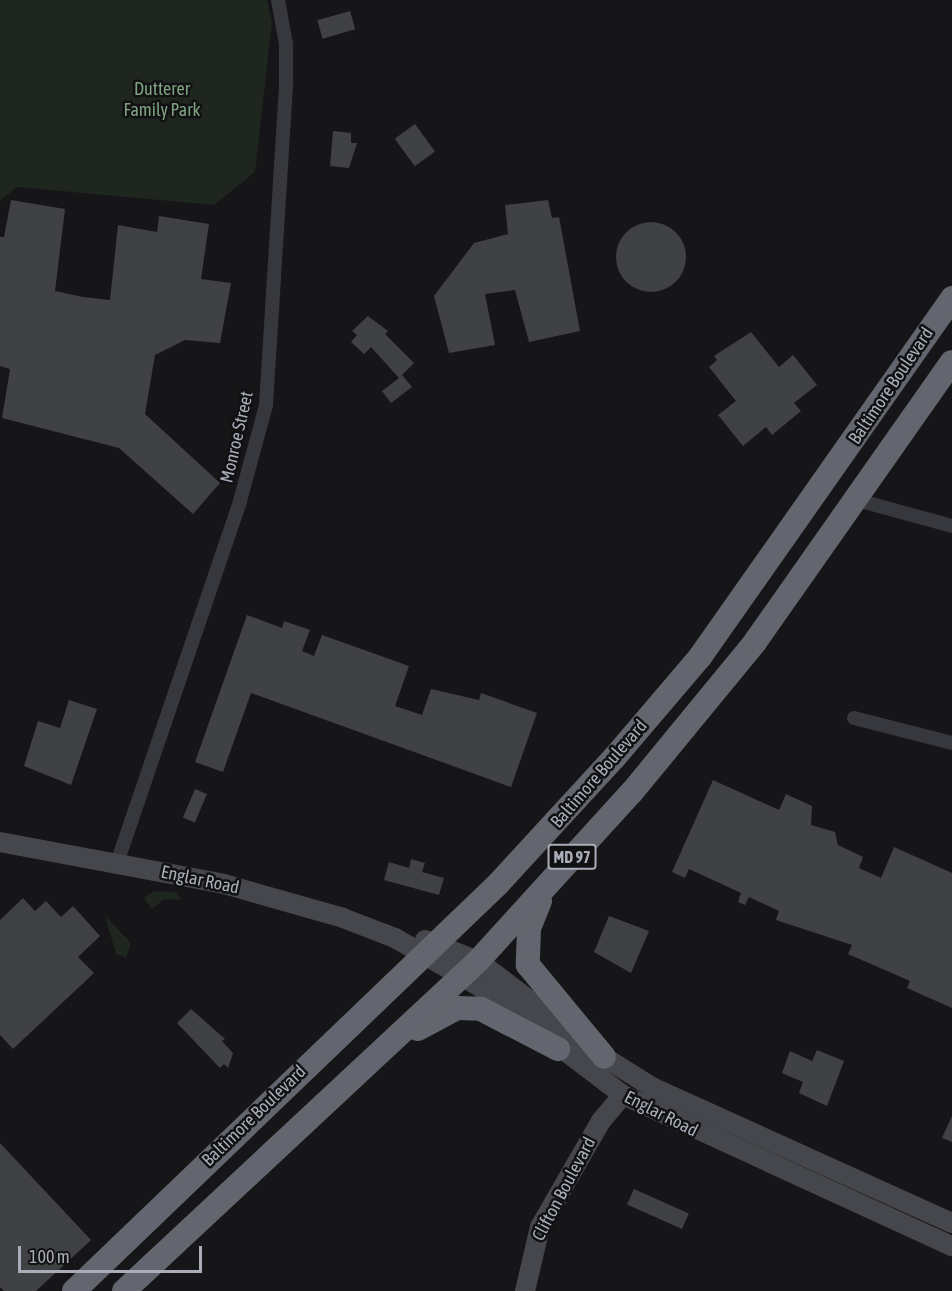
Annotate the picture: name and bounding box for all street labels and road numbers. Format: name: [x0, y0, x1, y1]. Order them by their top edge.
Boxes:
street label: Baltimore Boulevard: [844, 324, 938, 448]
street label: Monroe Street: [216, 389, 258, 485]
street label: Baltimore Boulevard: [546, 716, 652, 832]
road number: MD 97: [546, 844, 598, 870]
street label: Englar Road: [159, 861, 241, 899]
street label: Baltimore Boulevard: [198, 1061, 310, 1171]
street label: Englar Road: [621, 1086, 701, 1142]
street label: Clifton Boulevard: [528, 1133, 600, 1245]

